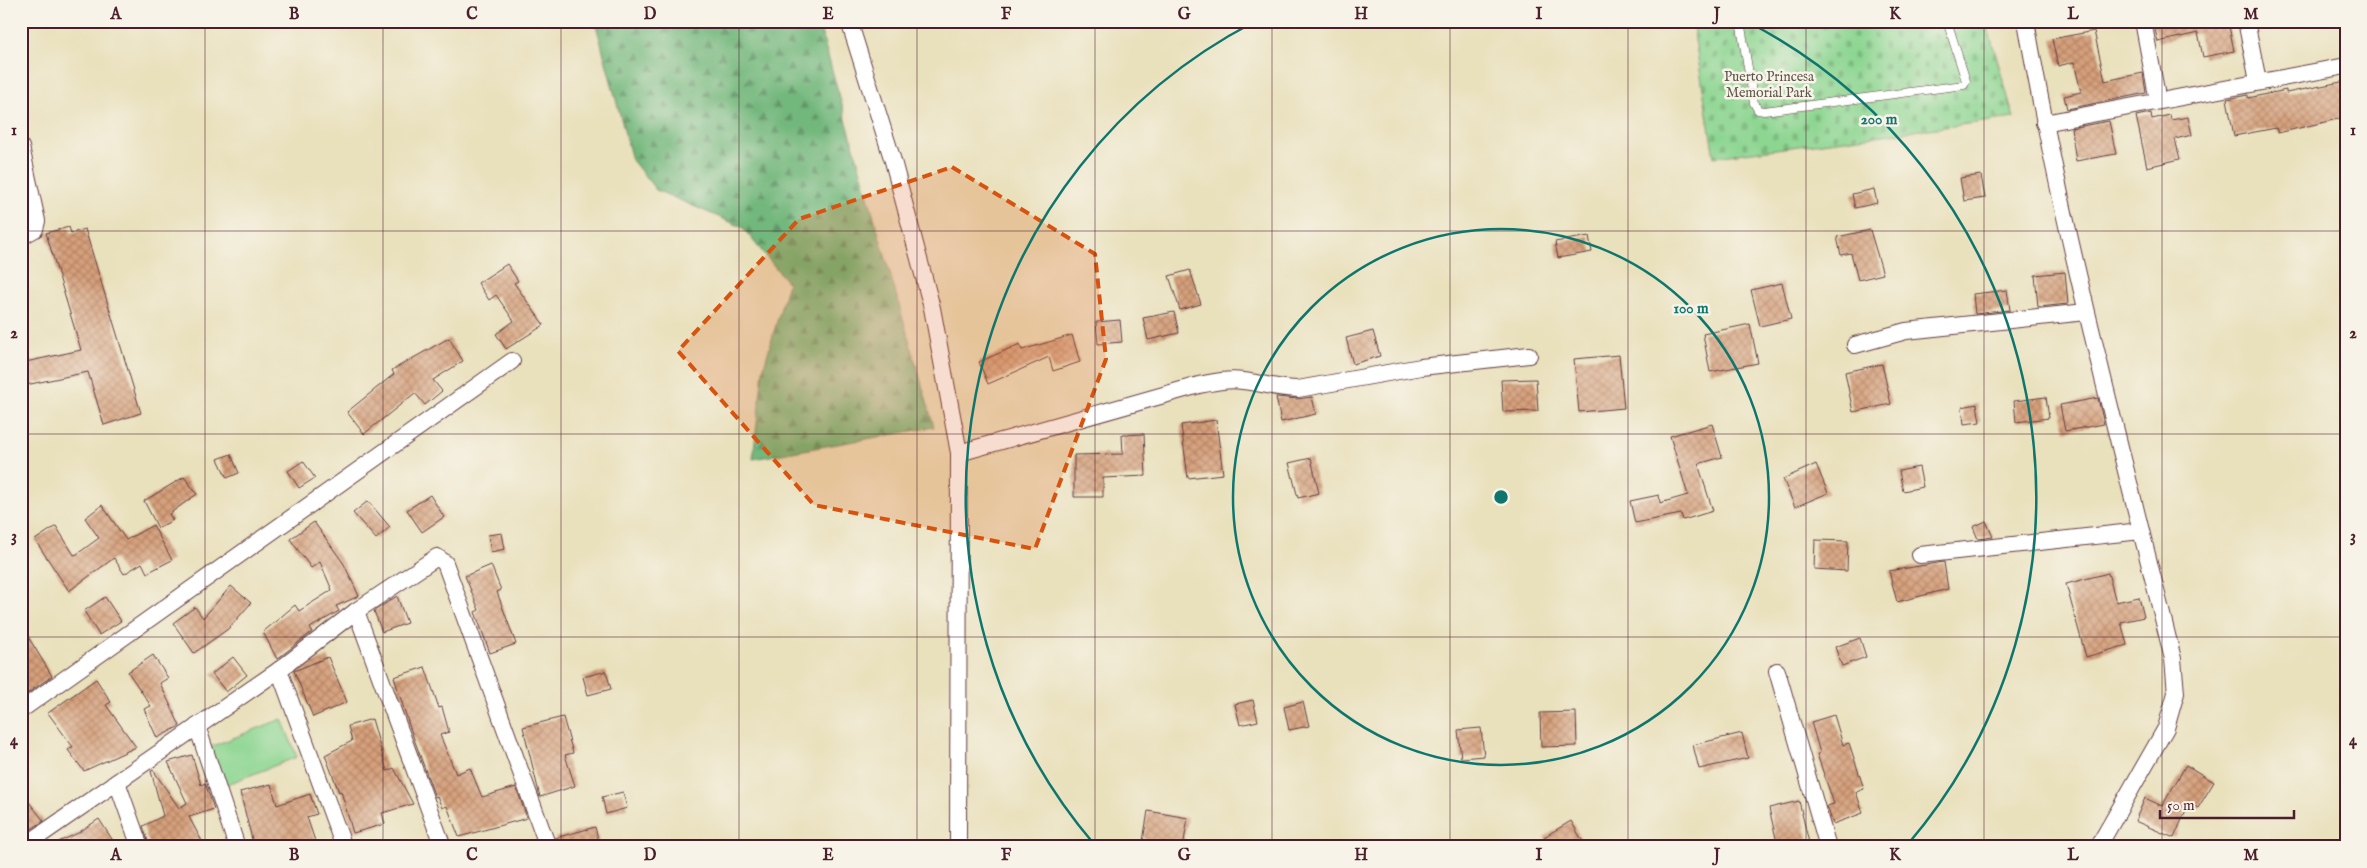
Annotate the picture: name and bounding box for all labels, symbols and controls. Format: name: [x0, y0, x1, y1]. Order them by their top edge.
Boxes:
text: A: [110, 5, 123, 25]
text: B: [289, 5, 300, 25]
text: C: [466, 5, 478, 25]
text: D: [644, 5, 657, 25]
text: E: [822, 5, 834, 25]
text: F: [1001, 5, 1012, 25]
text: G: [1178, 5, 1191, 25]
text: H: [1354, 5, 1368, 25]
text: I: [1536, 5, 1543, 25]
text: J: [1712, 5, 1721, 25]
text: K: [1889, 5, 1902, 25]
text: L: [2067, 5, 2079, 25]
text: M: [2243, 5, 2259, 25]
park label: Puerto Princesa Memorial Park: [1724, 68, 1815, 102]
text: 200 m: [1861, 110, 1898, 129]
text: 1: [11, 121, 17, 141]
text: 1: [2350, 121, 2356, 141]
text: 100 m: [1673, 299, 1709, 318]
text: 2: [10, 324, 18, 344]
text: 2: [2349, 324, 2357, 344]
centre of rings: [1492, 488, 1510, 506]
text: 3: [11, 527, 17, 547]
text: 3: [2350, 527, 2356, 547]
text: 4: [10, 731, 19, 751]
text: 4: [2349, 731, 2358, 751]
scale bar: [2160, 788, 2293, 820]
text: 50 m: [2167, 796, 2195, 815]
text: A: [110, 846, 123, 866]
text: B: [289, 846, 300, 866]
text: C: [466, 846, 478, 866]
text: D: [644, 846, 657, 866]
text: E: [822, 846, 834, 866]
text: F: [1001, 846, 1012, 866]
text: G: [1178, 846, 1191, 866]
text: H: [1354, 846, 1368, 866]
text: I: [1536, 846, 1543, 866]
text: J: [1712, 846, 1721, 866]
text: K: [1889, 846, 1902, 866]
text: L: [2067, 846, 2079, 866]
text: M: [2243, 846, 2259, 866]

